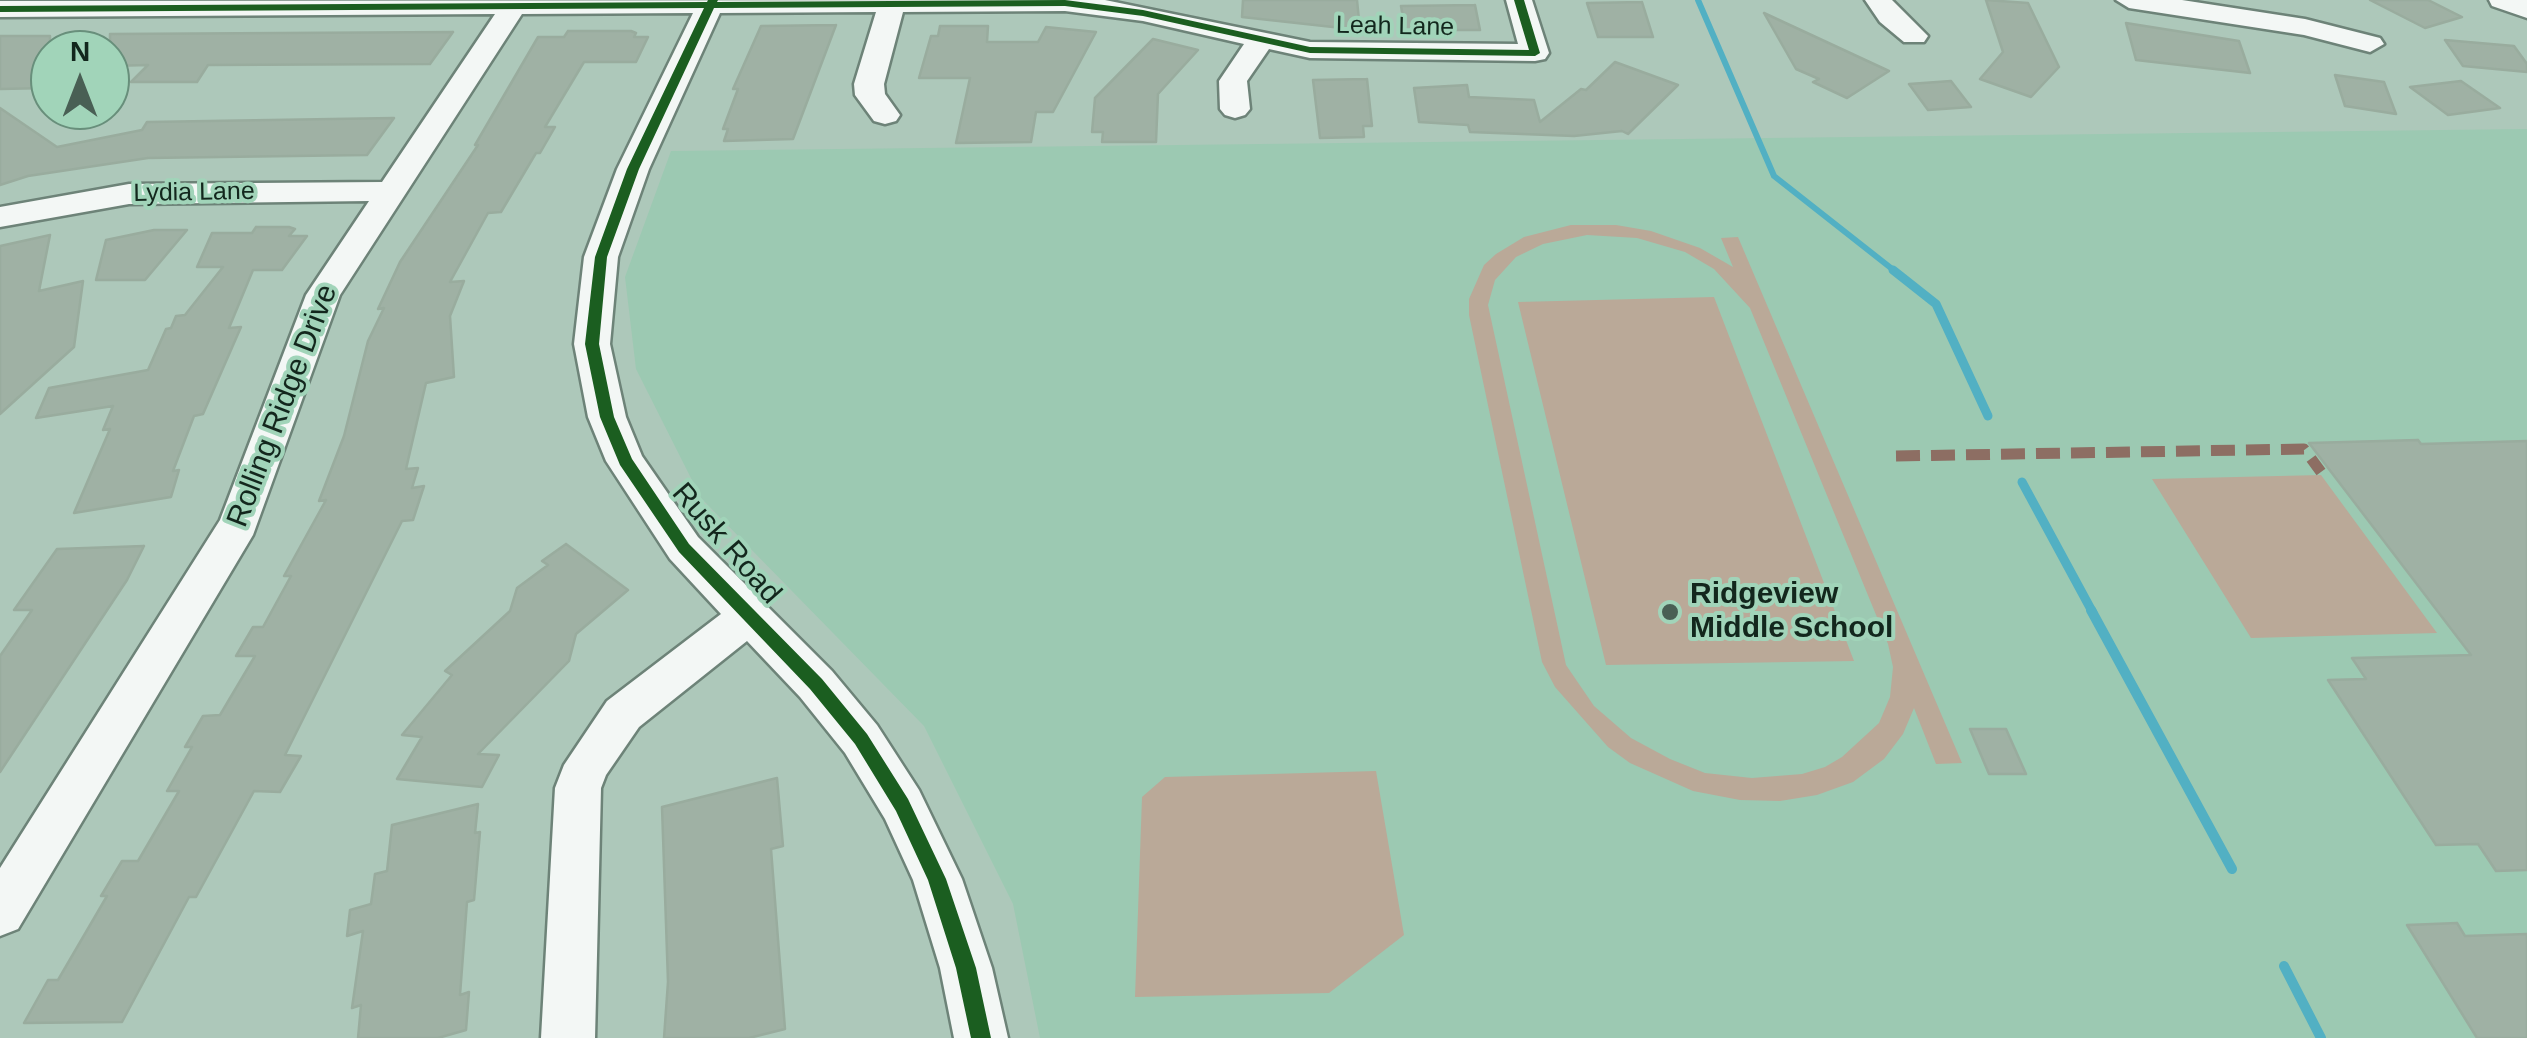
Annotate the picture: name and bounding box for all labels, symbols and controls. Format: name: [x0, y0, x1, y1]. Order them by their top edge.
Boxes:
street label: Leah Lane: [1336, 11, 1454, 43]
north arrow: [30, 30, 130, 130]
text: N: [70, 36, 90, 67]
street label: Lydia Lane: [133, 177, 255, 209]
street label: Rolling Ridge Drive: [220, 280, 346, 532]
street label: Rusk Road: [664, 476, 788, 612]
place label: Ridgeview Middle School: [1690, 577, 1893, 648]
marker: Ridgeview Middle School: [1659, 601, 1681, 623]

